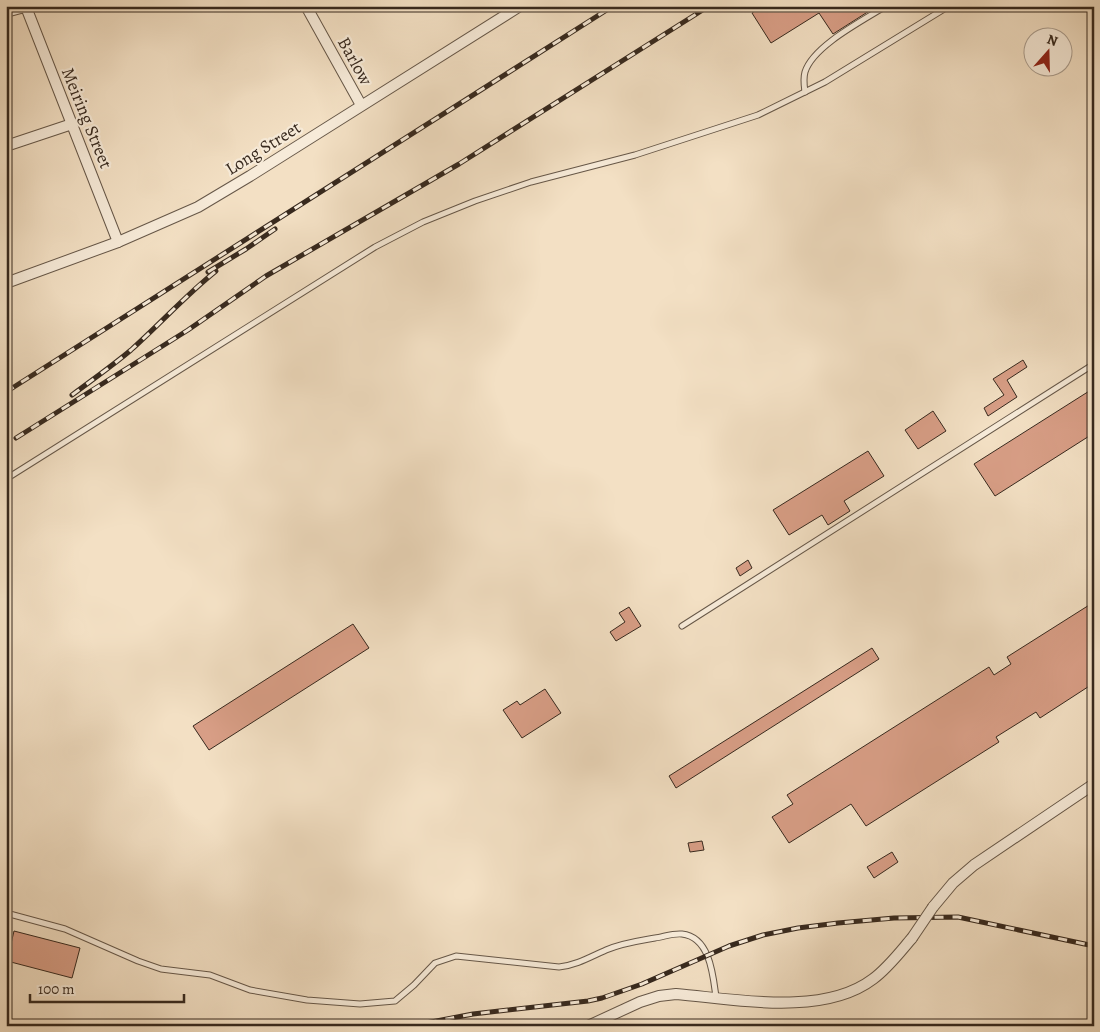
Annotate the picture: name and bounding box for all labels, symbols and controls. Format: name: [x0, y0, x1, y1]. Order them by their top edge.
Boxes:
north arrow: [1022, 28, 1072, 78]
text: N: [1044, 30, 1060, 51]
street label: Barlow: [332, 33, 378, 90]
street label: Meiring Street: [56, 64, 118, 172]
street label: Long Street: [221, 115, 305, 181]
scale bar: [30, 972, 184, 1004]
text: 100 m: [38, 979, 75, 999]

